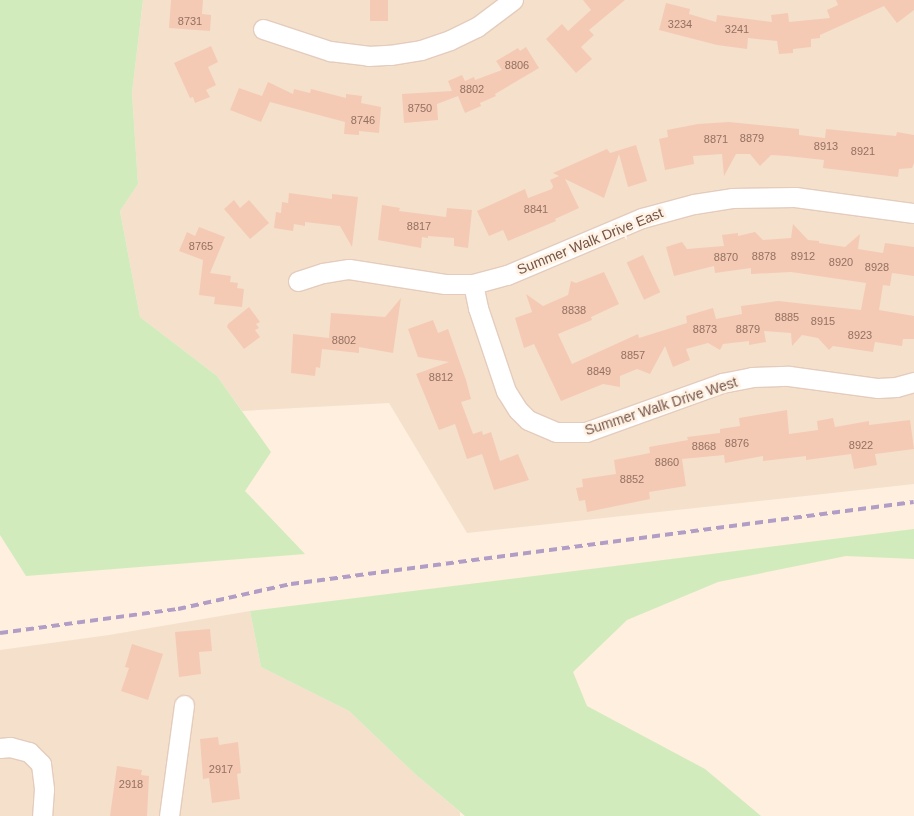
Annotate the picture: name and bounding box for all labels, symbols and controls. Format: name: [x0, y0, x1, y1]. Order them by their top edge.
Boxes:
house number: 8731: [178, 14, 202, 28]
house number: 3234: [668, 17, 692, 31]
house number: 3241: [725, 22, 749, 36]
house number: 8806: [505, 58, 529, 72]
house number: 8802: [460, 82, 484, 96]
house number: 8750: [408, 101, 432, 115]
house number: 8746: [351, 113, 375, 127]
house number: 8879: [740, 131, 764, 145]
house number: 8871: [704, 132, 728, 146]
house number: 8913: [814, 139, 838, 153]
house number: 8921: [851, 144, 875, 158]
house number: 8841: [524, 202, 548, 216]
street label: Summer Walk Drive East: [515, 204, 665, 278]
house number: 8817: [407, 219, 431, 233]
house number: 8765: [189, 239, 213, 253]
house number: 8878: [752, 249, 776, 263]
house number: 8912: [791, 249, 815, 263]
house number: 8870: [714, 250, 738, 264]
house number: 8920: [829, 255, 853, 269]
house number: 8928: [865, 260, 889, 274]
house number: 8838: [562, 303, 586, 317]
house number: 8885: [775, 310, 799, 324]
house number: 8915: [811, 314, 835, 328]
house number: 8873: [693, 322, 717, 336]
house number: 8879: [736, 322, 760, 336]
house number: 8923: [848, 328, 872, 342]
house number: 8802: [332, 333, 356, 347]
house number: 8857: [621, 348, 645, 362]
house number: 8849: [587, 364, 611, 378]
house number: 8812: [429, 370, 453, 384]
street label: Summer Walk Drive West: [583, 373, 739, 439]
house number: 8876: [725, 436, 749, 450]
house number: 8922: [849, 438, 873, 452]
house number: 8868: [692, 439, 716, 453]
house number: 8860: [655, 455, 679, 469]
house number: 8852: [620, 472, 644, 486]
house number: 2917: [209, 762, 233, 776]
house number: 2918: [119, 777, 143, 791]

